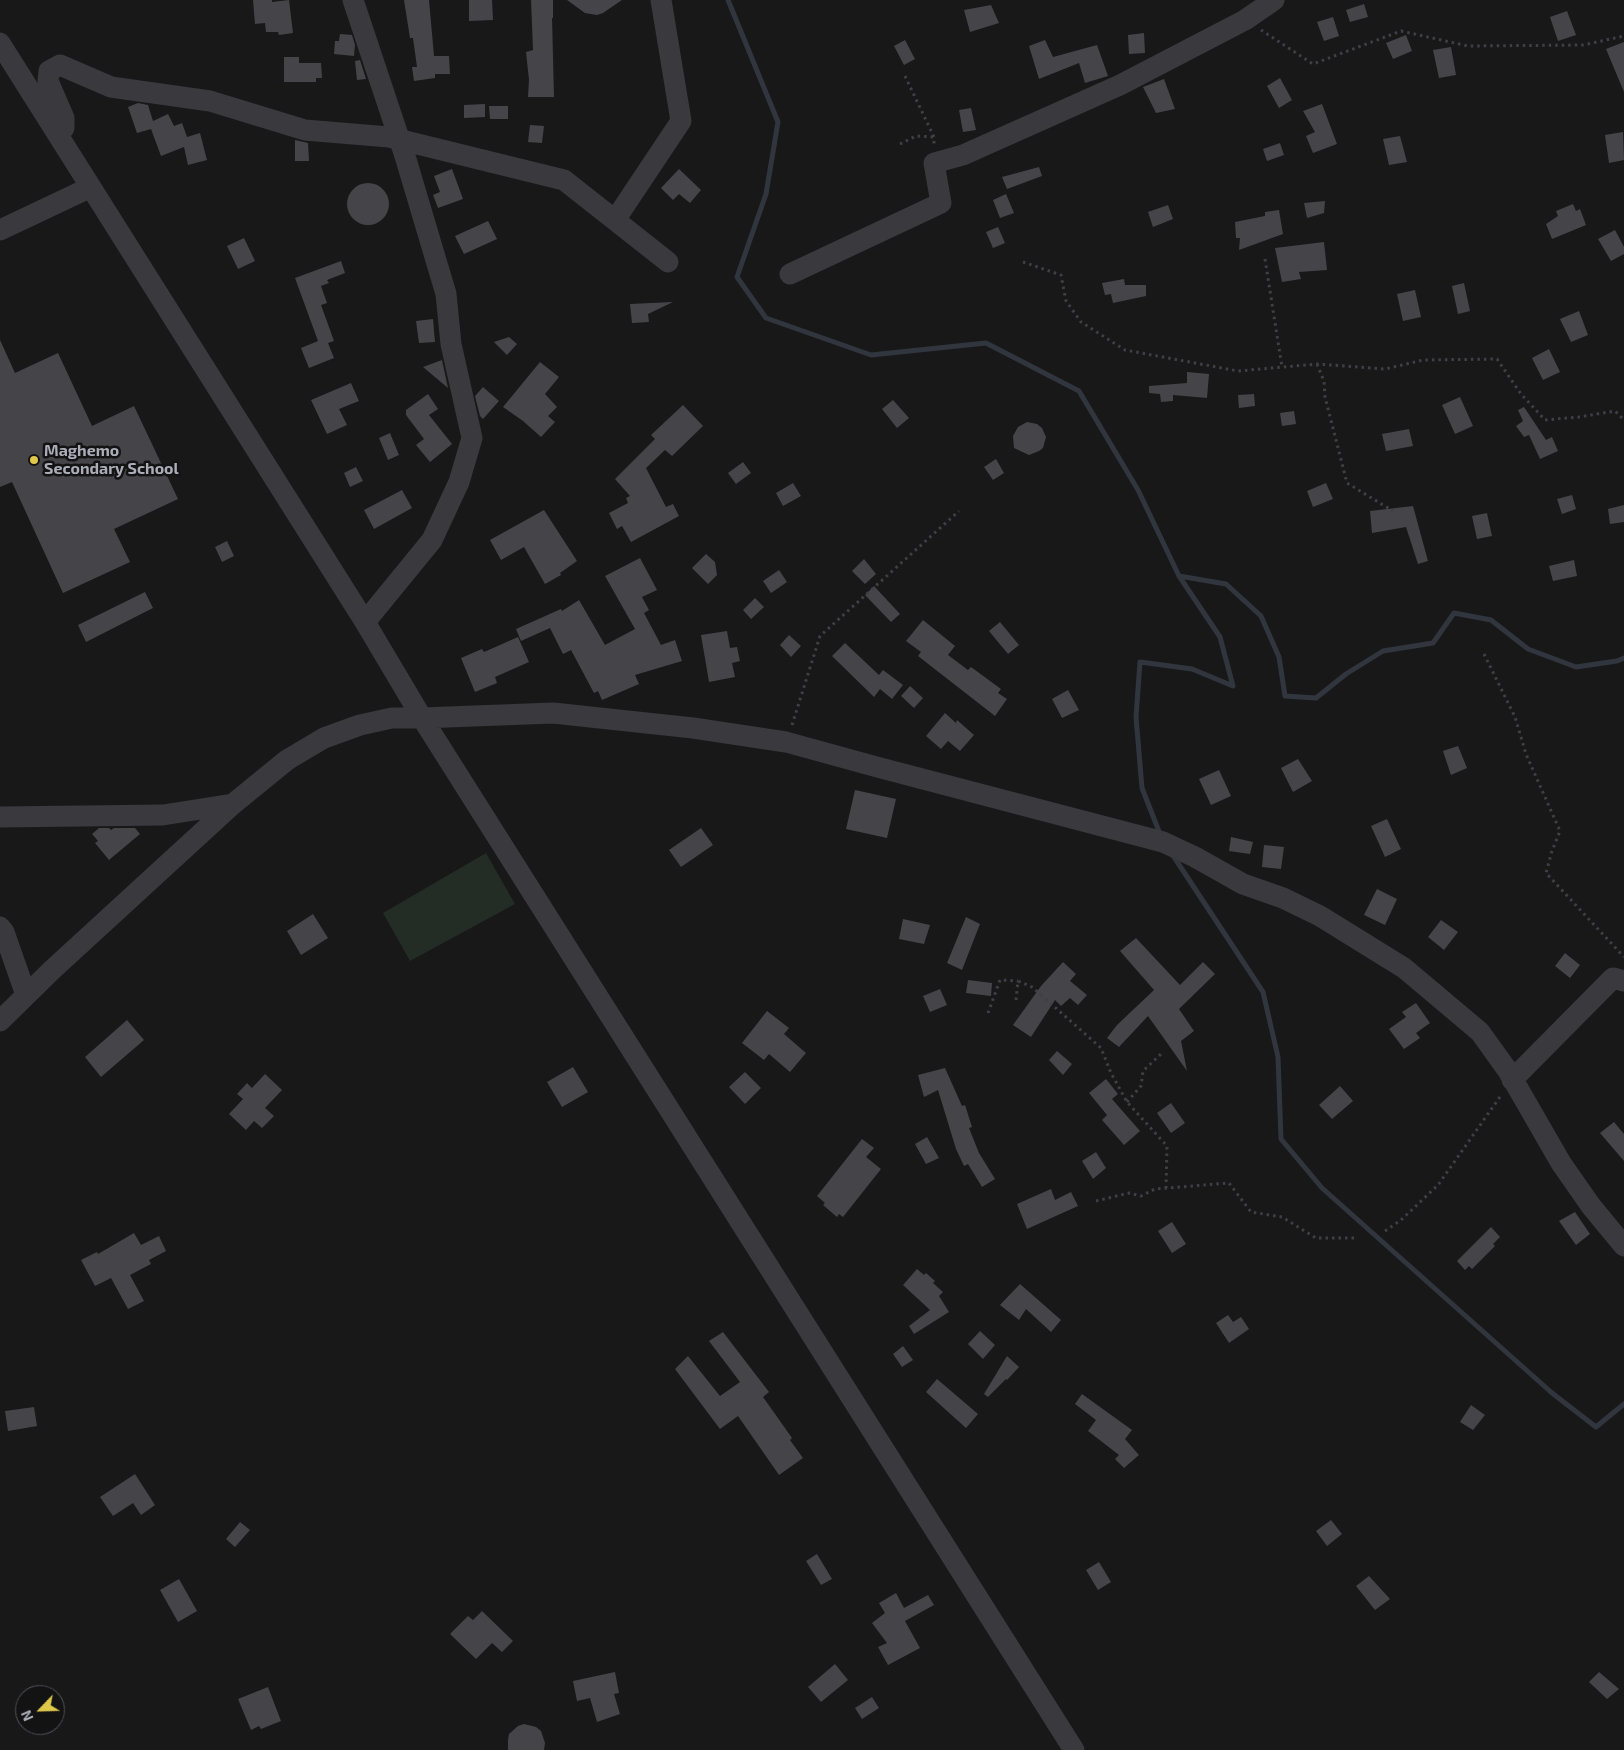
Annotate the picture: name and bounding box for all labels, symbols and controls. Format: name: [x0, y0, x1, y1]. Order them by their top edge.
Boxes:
place label: Maghemo Secondary School: [44, 441, 179, 479]
marker: Maghemo Secondary School: [28, 454, 40, 466]
north arrow: [15, 1685, 65, 1735]
text: N: [17, 1708, 37, 1724]

